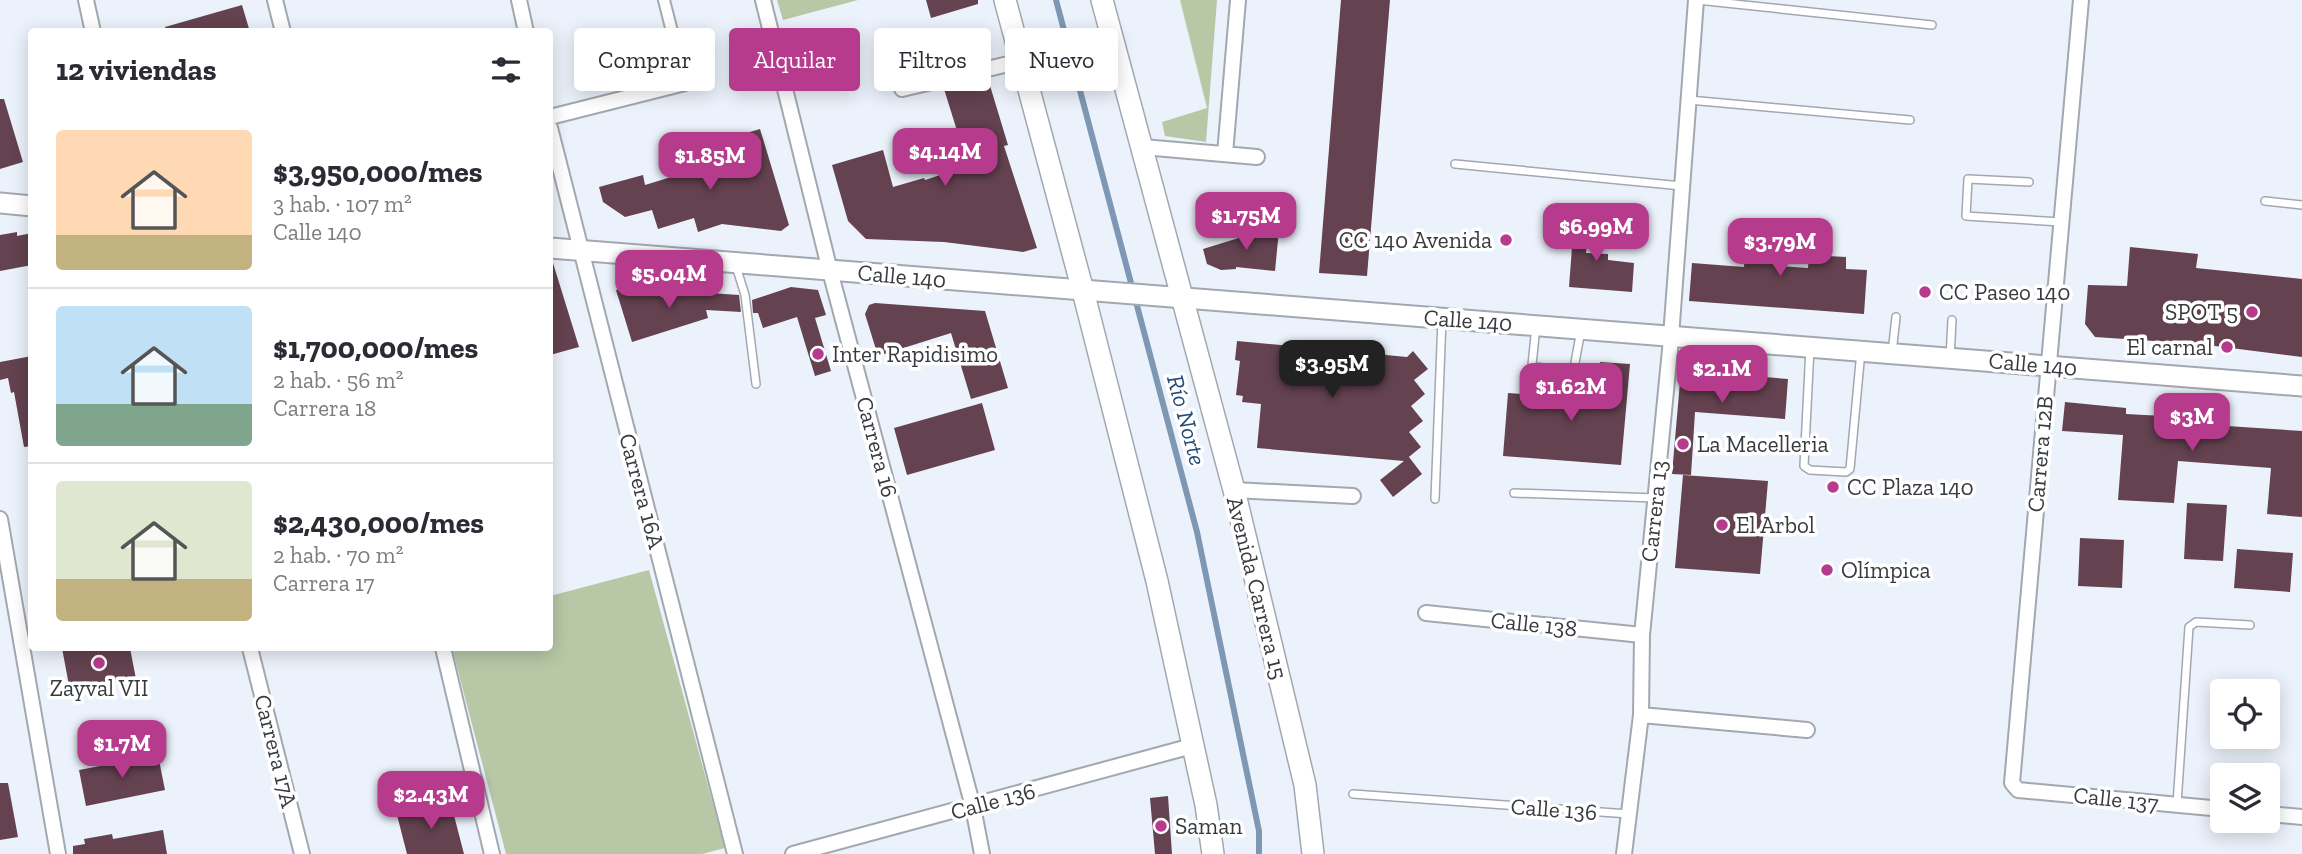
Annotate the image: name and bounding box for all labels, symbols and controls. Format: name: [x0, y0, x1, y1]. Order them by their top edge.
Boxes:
chip: Comprar: [574, 28, 715, 91]
chip: Alquilar: [729, 28, 860, 91]
chip: Filtros: [874, 28, 991, 91]
chip: Nuevo: [1005, 28, 1118, 91]
icon: filters: [487, 51, 525, 89]
text: 12 viviendas: [56, 52, 217, 88]
pin: $4.14M: [888, 128, 1002, 188]
pin: $1.85M: [653, 132, 767, 192]
text: $4.14M: [909, 137, 981, 165]
text: $1.85M: [675, 141, 745, 169]
text: $3,950,000/mes: [273, 154, 483, 190]
icon: home: [112, 158, 196, 242]
text: 3 hab. · 107 m²: [273, 190, 412, 218]
pin: $1.75M: [1189, 192, 1303, 252]
text: $1.75M: [1211, 201, 1281, 229]
pin: $6.99M: [1539, 204, 1653, 263]
text: $6.99M: [1559, 212, 1633, 240]
text: Calle 140: [273, 218, 362, 246]
pin: $3.79M: [1723, 218, 1837, 278]
place label: CC 140 Avenida: [1339, 226, 1492, 254]
text: $3.79M: [1744, 227, 1816, 255]
marker: CC 140 Avenida: [1498, 232, 1514, 248]
pin: $5.04M: [612, 250, 726, 310]
street label: Calle 140: [857, 258, 947, 294]
text: $5.04M: [631, 259, 707, 287]
place label: CC Paseo 140: [1939, 278, 2071, 306]
marker: CC Paseo 140: [1917, 284, 1933, 300]
place label: SPOT 5: [2165, 298, 2238, 326]
street label: Calle 140: [1423, 303, 1513, 337]
marker: SPOT 5: [2244, 304, 2260, 320]
text: $1,700,000/mes: [273, 330, 478, 366]
place label: El carnal: [2126, 333, 2213, 361]
icon: home: [112, 334, 196, 418]
marker: El carnal: [2219, 339, 2235, 355]
place label: Inter Rapidisimo: [832, 340, 998, 368]
pin: $3.95M: [1275, 340, 1389, 400]
marker: Inter Rapidisimo: [810, 346, 826, 362]
pin: $2.1M: [1673, 346, 1771, 405]
street label: Calle 140: [1988, 346, 2078, 382]
text: $3.95M: [1295, 349, 1369, 377]
text: $2.1M: [1693, 354, 1751, 382]
pin: $1.62M: [1514, 364, 1628, 423]
text: 2 hab. · 56 m²: [273, 366, 404, 394]
water label: Río Norte: [1161, 372, 1213, 468]
text: $1.62M: [1536, 372, 1606, 400]
pin: $3M: [2158, 393, 2226, 453]
text: Carrera 18: [273, 394, 376, 422]
street label: Carrera 16: [850, 394, 904, 500]
street label: Carrera 12B: [2021, 395, 2059, 513]
text: $3M: [2170, 402, 2214, 430]
street label: Carrera 16A: [613, 430, 671, 553]
place label: La Macelleria: [1697, 430, 1829, 458]
marker: La Macelleria: [1675, 436, 1691, 452]
street label: Carrera 13: [1635, 459, 1673, 563]
place label: CC Plaza 140: [1847, 473, 1974, 501]
marker: CC Plaza 140: [1825, 479, 1841, 495]
street label: Avenida Carrera 15: [1221, 494, 1293, 682]
text: $2,430,000/mes: [273, 505, 484, 541]
icon: home: [112, 509, 196, 593]
place label: El Arbol: [1736, 511, 1815, 539]
marker: El Arbol: [1714, 517, 1730, 533]
text: 2 hab. · 70 m²: [273, 541, 404, 569]
place label: Olímpica: [1841, 556, 1931, 584]
marker: Olímpica: [1819, 562, 1835, 578]
text: Carrera 17: [273, 569, 374, 597]
street label: Calle 138: [1489, 606, 1579, 642]
marker: Zayval VII: [91, 655, 107, 671]
place label: Zayval VII: [50, 674, 148, 702]
map controls: [2210, 679, 2280, 833]
button: locate: [2210, 679, 2280, 749]
street label: Carrera 17A: [248, 692, 304, 811]
pin: $1.7M: [73, 720, 171, 780]
text: $1.7M: [93, 729, 151, 757]
button: layers: [2210, 763, 2280, 833]
pin: $2.43M: [374, 772, 488, 831]
street label: Calle 136: [948, 776, 1038, 826]
text: $2.43M: [394, 780, 468, 808]
street label: Calle 137: [2072, 781, 2160, 817]
street label: Calle 136: [1510, 792, 1598, 826]
place label: Saman: [1175, 812, 1243, 840]
marker: Saman: [1153, 818, 1169, 834]

